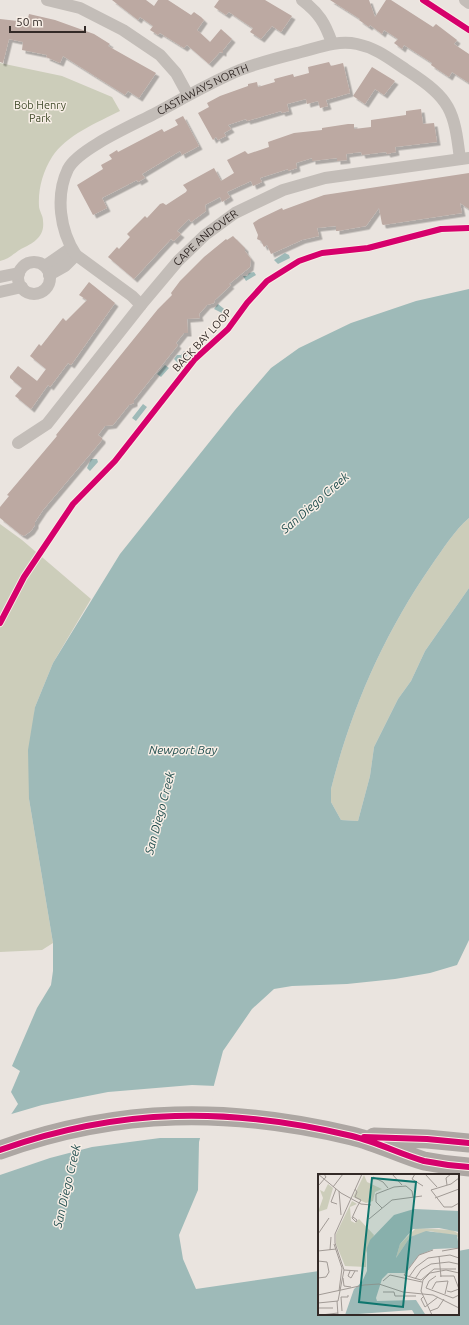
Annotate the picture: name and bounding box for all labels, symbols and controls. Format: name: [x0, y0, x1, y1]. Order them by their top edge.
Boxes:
scale bar: [10, 8, 85, 34]
text: 50 m: [16, 15, 43, 28]
street label: CASTAWAYS NORTH: [155, 61, 250, 117]
park label: Bob Henry Park: [14, 99, 67, 124]
street label: CAPE ANDOVER: [171, 207, 240, 268]
street label: BACK BAY LOOP: [170, 306, 234, 374]
water label: San Diego Creek: [277, 469, 352, 536]
water label: Newport Bay: [149, 743, 217, 756]
water label: San Diego Creek: [142, 769, 177, 857]
water label: San Diego Creek: [50, 1142, 83, 1230]
inset map: [318, 1174, 459, 1315]

